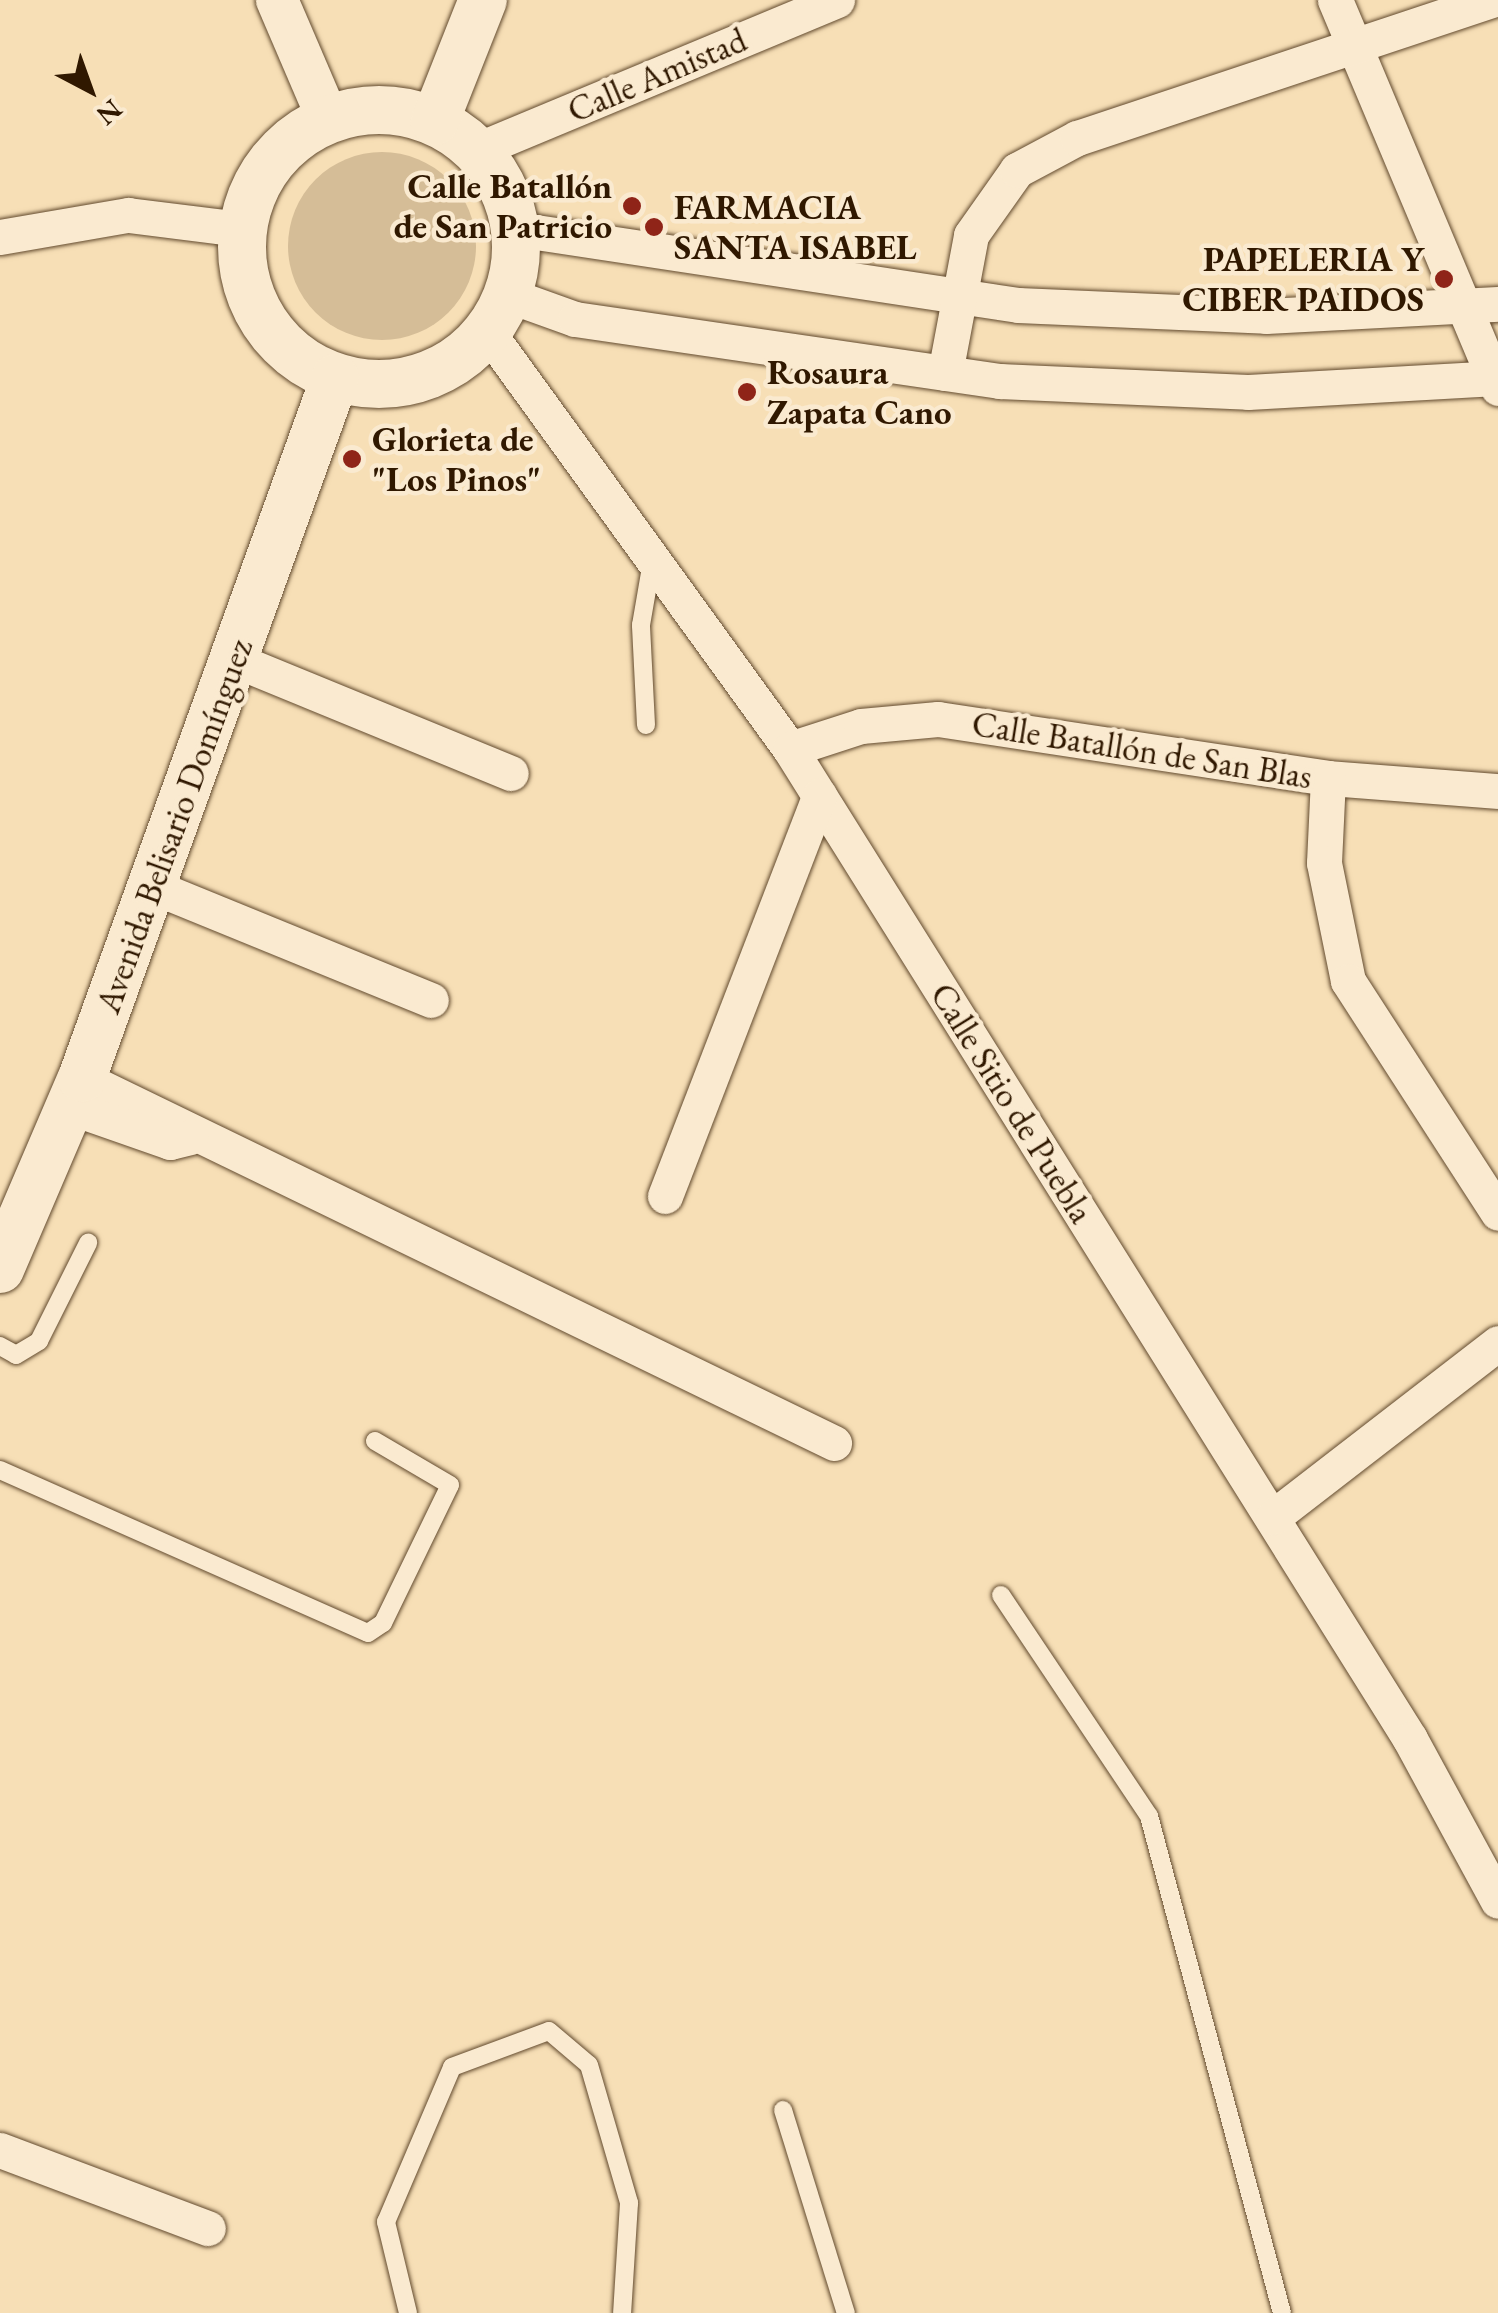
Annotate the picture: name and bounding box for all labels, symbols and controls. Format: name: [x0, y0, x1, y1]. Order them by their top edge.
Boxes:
street label: Calle Amistad: [561, 18, 753, 132]
north arrow: [40, 40, 140, 140]
text: N: [89, 92, 130, 134]
place label: Calle Batallón de San Patricio: [394, 165, 612, 247]
place label: FARMACIA SANTA ISABEL: [674, 186, 917, 268]
marker: Calle Batallón de San Patricio: [621, 195, 643, 217]
marker: FARMACIA SANTA ISABEL: [643, 216, 665, 238]
place label: PAPELERIA Y CIBER PAIDOS: [1182, 238, 1424, 320]
marker: PAPELERIA Y CIBER PAIDOS: [1433, 268, 1455, 290]
place label: Rosaura Zapata Cano: [767, 351, 952, 433]
marker: Rosaura Zapata Cano: [736, 381, 758, 403]
place label: Glorieta de "Los Pinos": [372, 418, 541, 500]
marker: Glorieta de "Los Pinos": [341, 448, 363, 470]
street label: Avenida Belisario Domínguez: [87, 633, 261, 1019]
street label: Calle Batallón de San Blas: [969, 702, 1315, 798]
street label: Calle Sitio de Puebla: [921, 975, 1103, 1231]

